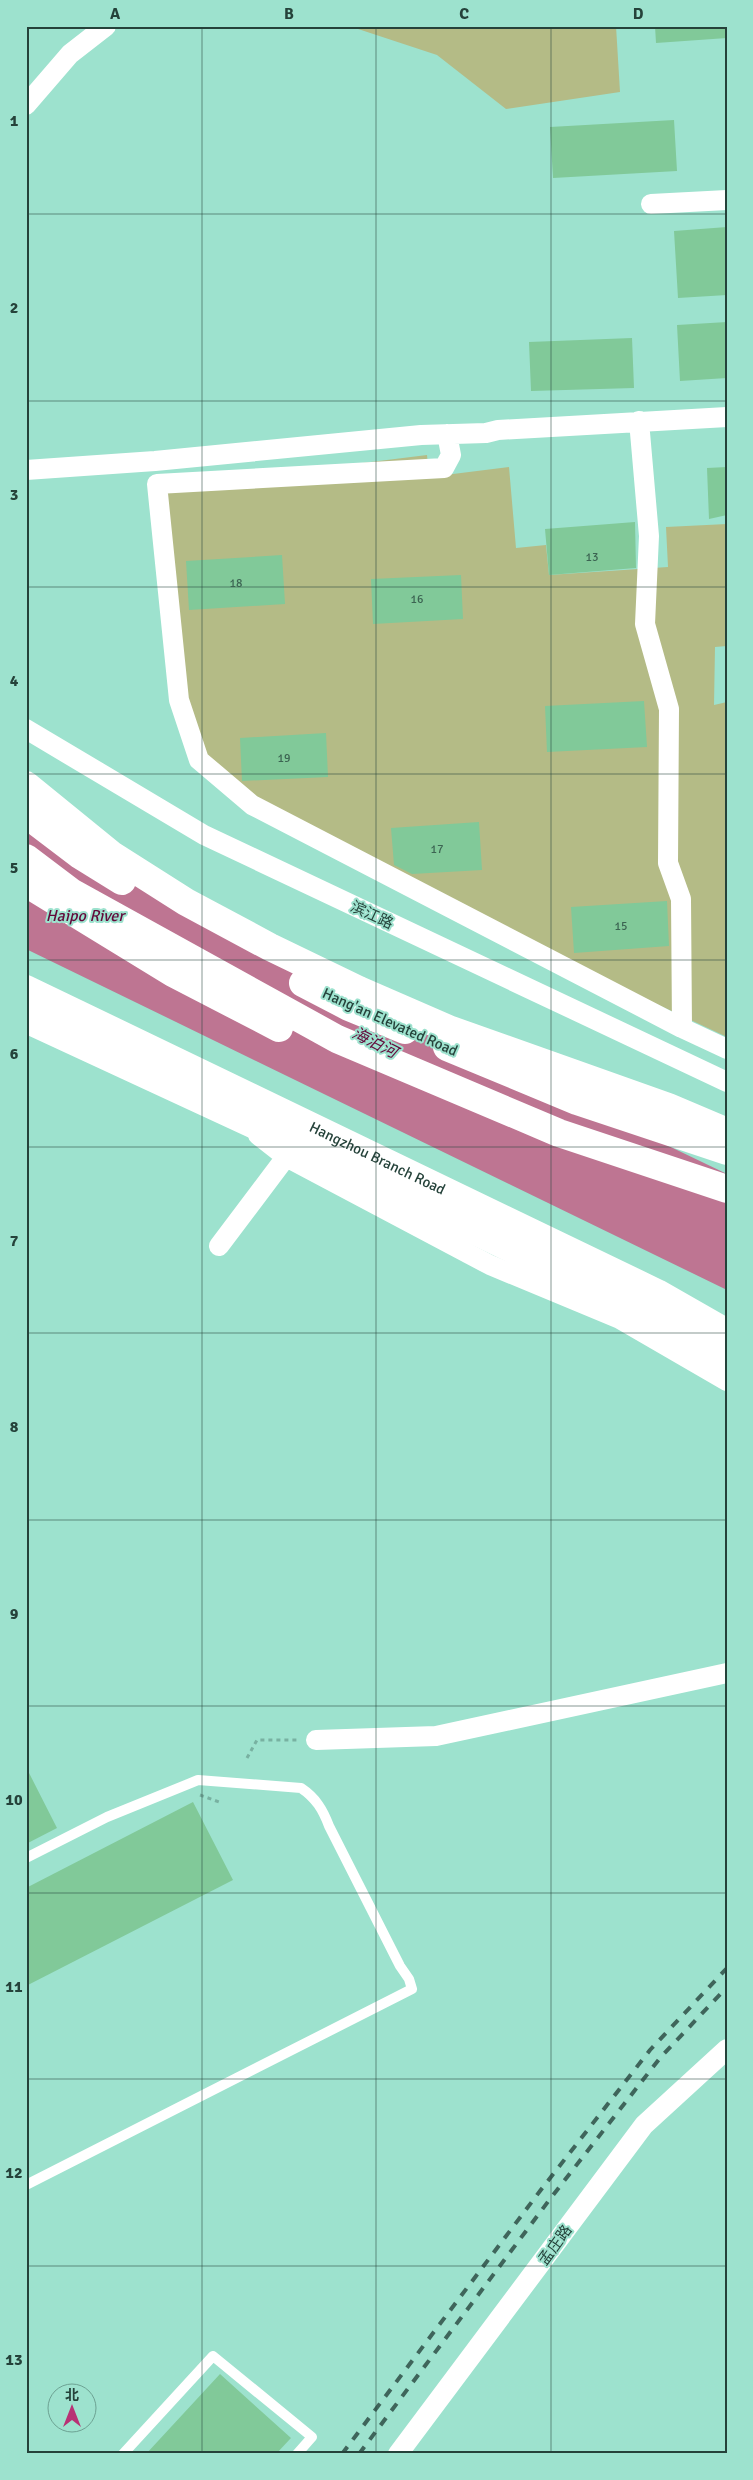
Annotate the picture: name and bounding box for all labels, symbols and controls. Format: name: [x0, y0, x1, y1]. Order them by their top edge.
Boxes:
text: A: [110, 4, 121, 24]
text: B: [284, 4, 294, 24]
text: C: [459, 4, 469, 24]
text: D: [633, 4, 644, 24]
text: 1: [10, 111, 19, 131]
text: 2: [10, 298, 18, 318]
text: 3: [10, 485, 18, 505]
house number: 13: [586, 550, 598, 565]
house number: 18: [230, 576, 242, 591]
house number: 16: [411, 592, 423, 607]
text: 4: [10, 671, 19, 691]
house number: 19: [278, 751, 290, 766]
house number: 17: [431, 842, 443, 857]
text: 5: [10, 858, 18, 878]
street label: 滨江路: [348, 897, 396, 933]
water label: Haipo River: [46, 906, 126, 926]
house number: 15: [615, 919, 627, 934]
street label: Hang'an Elevated Road: [320, 984, 461, 1060]
water label: 海泊河: [349, 1023, 403, 1064]
text: 6: [10, 1044, 19, 1064]
street label: Hangzhou Branch Road: [306, 1118, 448, 1199]
text: 7: [10, 1231, 19, 1251]
text: 8: [10, 1417, 19, 1437]
text: 9: [10, 1604, 19, 1624]
text: 10: [5, 1790, 23, 1810]
text: 11: [5, 1977, 23, 1997]
text: 12: [5, 2163, 23, 2183]
street label: 孟庄路: [534, 2222, 576, 2268]
text: 13: [5, 2350, 23, 2370]
north arrow: [48, 2382, 98, 2432]
text: 北: [65, 2387, 79, 2404]

